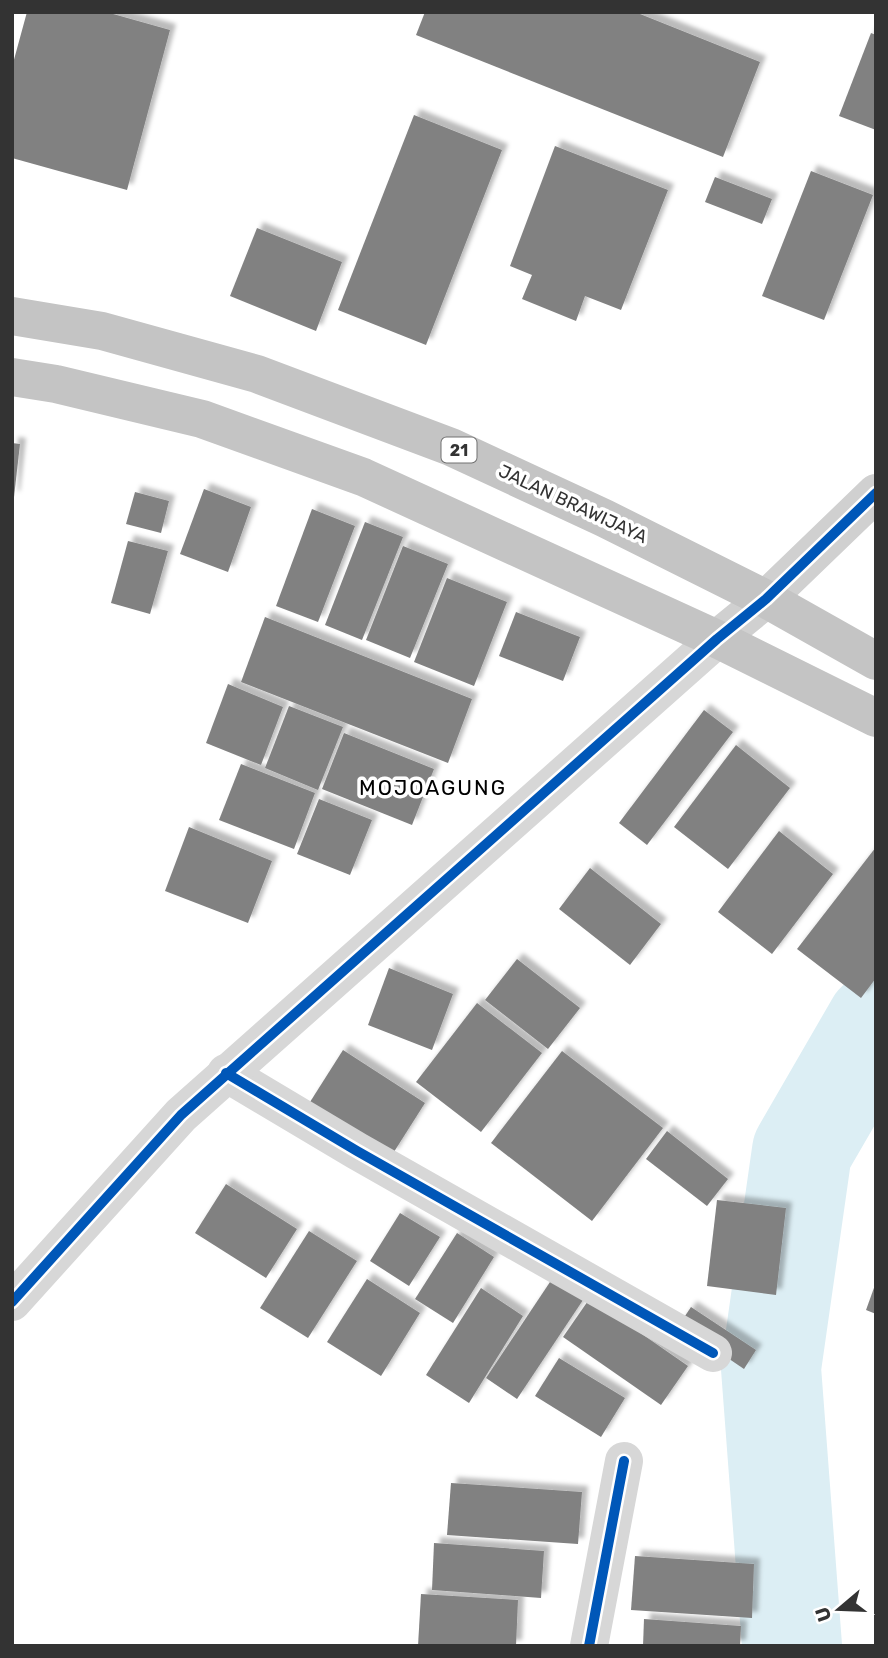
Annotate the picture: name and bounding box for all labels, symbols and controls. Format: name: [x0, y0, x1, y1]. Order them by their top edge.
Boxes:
road number: 21: [442, 438, 476, 463]
street label: JALAN BRAWIJAYA: [495, 460, 651, 548]
district label: MOJOAGUNG: [359, 775, 507, 800]
north arrow: [804, 1574, 874, 1644]
text: U: [810, 1604, 837, 1625]

